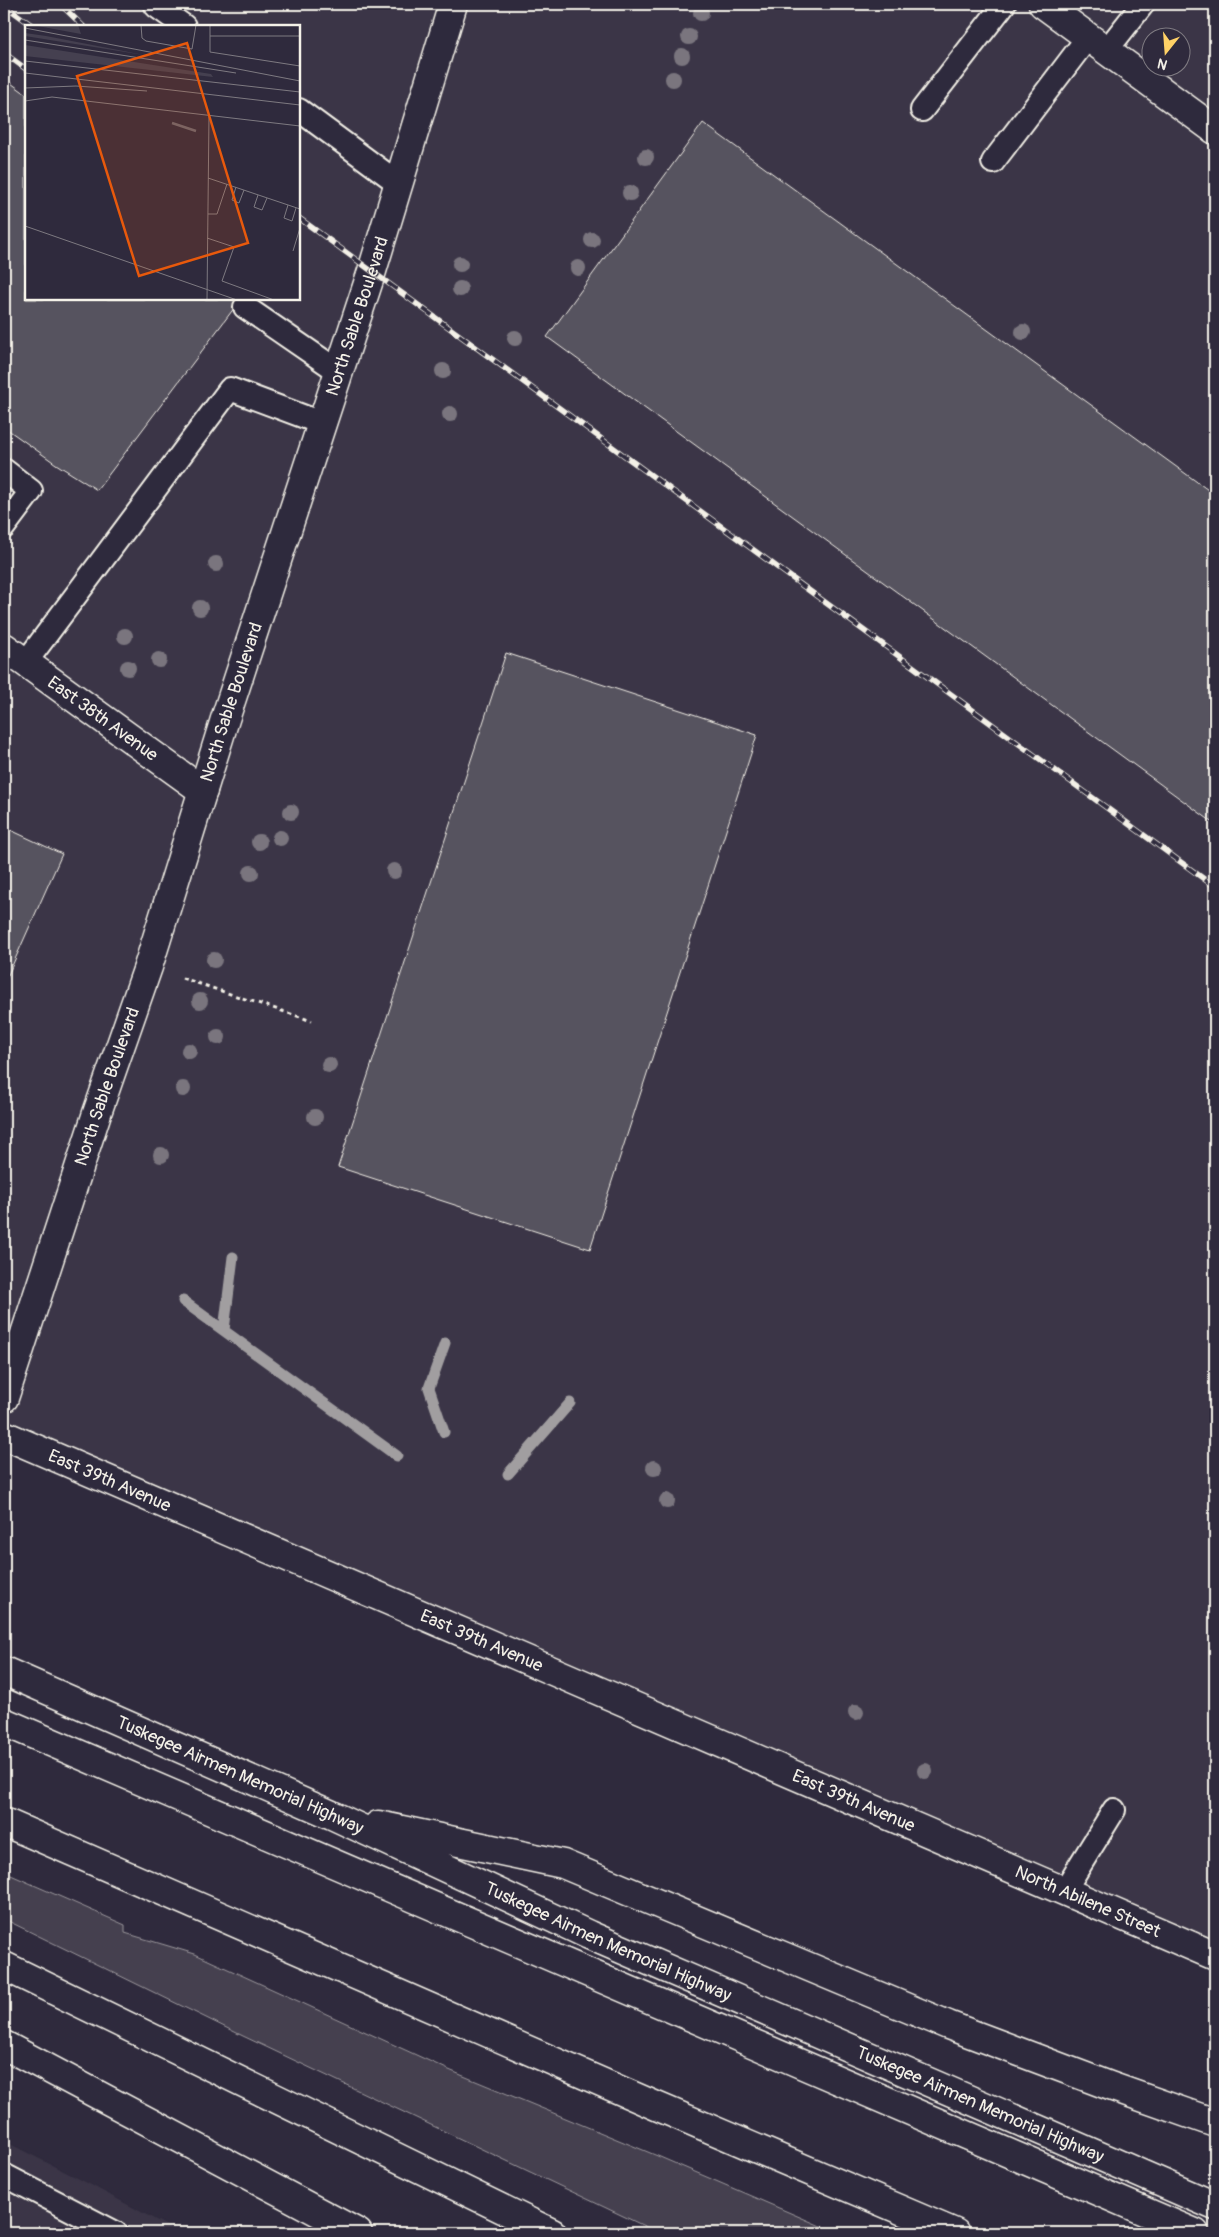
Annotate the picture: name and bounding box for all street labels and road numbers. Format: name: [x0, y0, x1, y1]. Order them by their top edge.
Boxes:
street label: North Sable Boulevard: [320, 234, 393, 399]
street label: North Sable Boulevard: [195, 619, 267, 785]
street label: East 38th Avenue: [43, 671, 163, 766]
street label: North Sable Boulevard: [69, 1004, 145, 1169]
street label: East 39th Avenue: [45, 1444, 175, 1517]
street label: East 39th Avenue: [417, 1604, 547, 1677]
street label: Tuskegee Airmen Memorial Highway: [113, 1710, 368, 1840]
street label: East 39th Avenue: [789, 1764, 919, 1837]
street label: North Abilene Street: [1012, 1860, 1165, 1943]
street label: Tuskegee Airmen Memorial Highway: [481, 1876, 735, 2007]
street label: Tuskegee Airmen Memorial Highway: [853, 2041, 1108, 2168]

